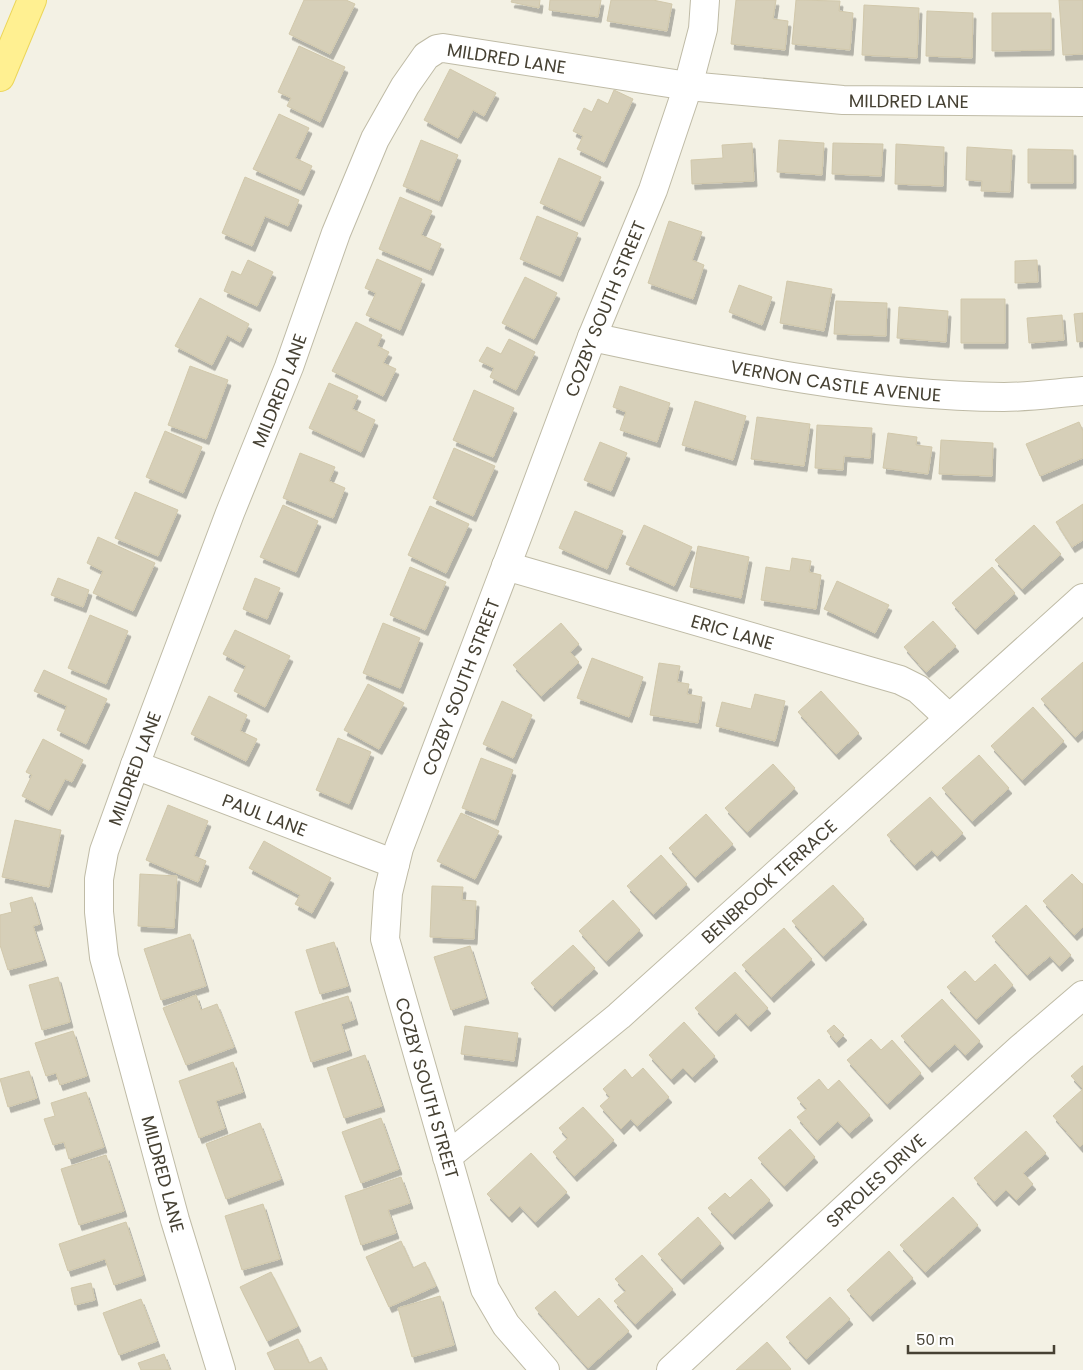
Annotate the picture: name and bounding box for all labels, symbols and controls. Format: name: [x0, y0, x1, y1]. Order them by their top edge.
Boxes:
street label: MILDRED LANE: [445, 36, 568, 79]
street label: MILDRED LANE: [849, 88, 969, 114]
street label: COZBY SOUTH STREET: [558, 217, 652, 400]
street label: MILDRED LANE: [245, 330, 312, 451]
street label: VERNON CASTLE AVENUE: [729, 353, 942, 407]
street label: COZBY SOUTH STREET: [415, 595, 505, 779]
street label: ERIC LANE: [688, 608, 777, 655]
street label: MILDRED LANE: [102, 708, 167, 829]
street label: PAUL LANE: [219, 787, 311, 842]
street label: BENBROOK TERRACE: [695, 813, 842, 949]
street label: COZBY SOUTH STREET: [389, 994, 465, 1182]
street label: MILDRED LANE: [135, 1113, 191, 1235]
street label: SPROLES DRIVE: [820, 1128, 931, 1233]
scale bar: [908, 1322, 1054, 1354]
text: 50 m: [916, 1329, 954, 1350]

